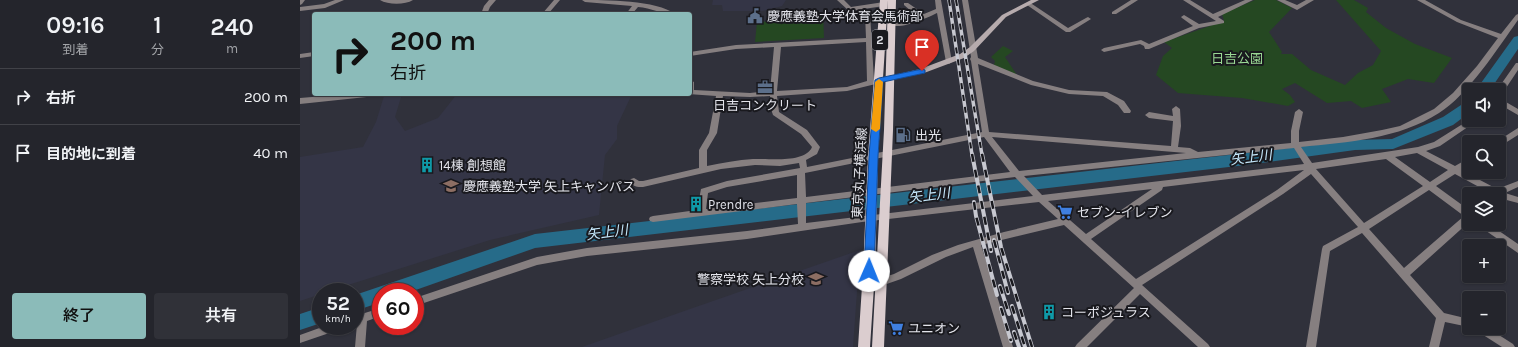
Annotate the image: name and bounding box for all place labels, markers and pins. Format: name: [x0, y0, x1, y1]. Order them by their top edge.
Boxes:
public building icon: 慶應義塾大学体育会馬術部: [746, 7, 764, 25]
place label: 慶應義塾大学体育会馬術部: [767, 9, 923, 24]
pin: [905, 30, 939, 71]
office icon: 日吉コンクリート: [756, 78, 774, 96]
place label: 日吉コンクリート: [713, 98, 817, 113]
fuel station icon: 出光: [894, 126, 912, 144]
place label: 出光: [915, 128, 941, 143]
building icon: 14棟 創想館: [418, 156, 436, 174]
place label: 14棟 創想館: [439, 158, 506, 173]
school or university icon: 慶應義塾大学 矢上キャンパス: [442, 177, 460, 195]
place label: 慶應義塾大学 矢上キャンパス: [463, 179, 635, 194]
building icon: Prendre: [687, 195, 705, 213]
place label: Prendre: [708, 197, 754, 212]
supermarket icon: セブン-イレブン: [1056, 203, 1074, 221]
place label: セブン-イレブン: [1077, 205, 1173, 220]
school or university icon: 警察学校 矢上分校: [807, 270, 825, 288]
place label: 警察学校 矢上分校: [697, 272, 804, 287]
building icon: コーポジュラス: [1040, 303, 1058, 321]
place label: コーポジュラス: [1061, 305, 1151, 320]
supermarket icon: ユニオン: [887, 319, 905, 337]
place label: ユニオン: [908, 321, 960, 336]

